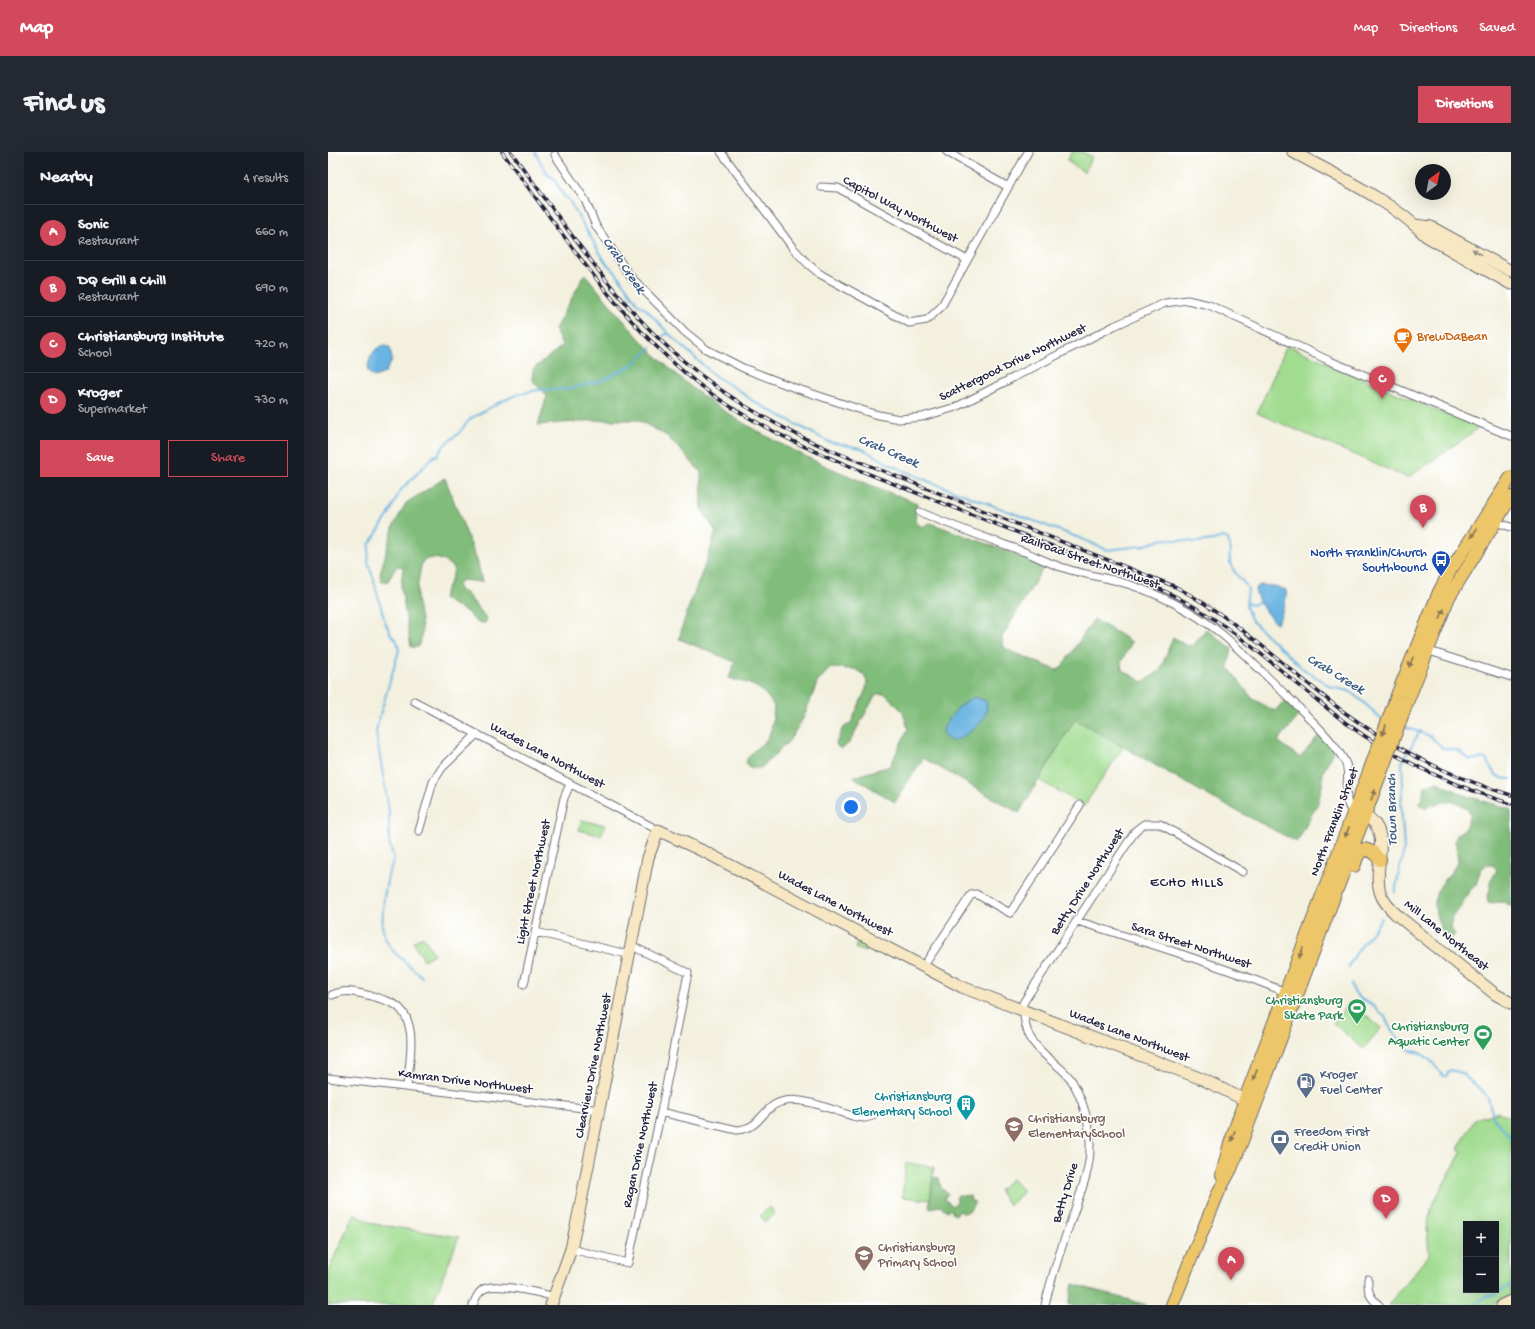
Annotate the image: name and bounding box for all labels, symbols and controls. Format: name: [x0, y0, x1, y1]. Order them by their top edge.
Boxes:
text: Map: [20, 17, 53, 40]
text: Map: [1354, 20, 1378, 37]
text: Directions: [1400, 20, 1457, 37]
text: Saved: [1479, 20, 1515, 37]
button: Directions: [1418, 86, 1511, 123]
text: Find us: [24, 88, 104, 121]
north arrow: [1415, 164, 1451, 200]
text: Nearby: [40, 168, 93, 188]
text: 4 results: [244, 171, 288, 186]
street label: Capitol Way Northwest: [840, 173, 962, 248]
text: Sonic: [78, 216, 108, 234]
text: A: [49, 225, 57, 240]
text: 660 m: [255, 225, 288, 240]
text: Restaurant: [78, 234, 138, 249]
water label: Crab Creek: [598, 235, 649, 299]
one-way arrow: [1471, 249, 1483, 256]
text: DQ Grill & Chill: [78, 272, 166, 290]
text: B: [50, 281, 56, 296]
text: 690 m: [255, 281, 288, 296]
text: Restaurant: [78, 290, 138, 305]
street label: Scattergood Drive Northwest: [937, 320, 1090, 405]
cafe icon: BrewDaBean: [1392, 326, 1414, 354]
text: Christiansburg Institute: [78, 328, 224, 346]
place label: BrewDaBean: [1416, 330, 1488, 345]
text: C: [49, 337, 57, 352]
text: 720 m: [255, 337, 288, 352]
text: School: [78, 346, 112, 361]
pin: C: [1369, 366, 1395, 399]
text: Kroger: [78, 384, 121, 402]
text: D: [49, 393, 57, 408]
text: 730 m: [255, 393, 288, 408]
text: Supermarket: [78, 402, 147, 417]
water label: Crab Creek: [855, 432, 923, 473]
button: Save: [40, 440, 160, 477]
button: Share: [168, 440, 288, 477]
pin: B: [1410, 495, 1436, 528]
one-way arrow: [1470, 528, 1478, 538]
street label: Railroad Street Northwest: [1019, 531, 1163, 593]
place label: North Franklin/Church Southbound: [1310, 546, 1428, 576]
bus stop icon: North Franklin/Church Southbound: [1430, 549, 1452, 577]
one-way arrow: [1439, 609, 1445, 620]
water label: Crab Creek: [1303, 651, 1368, 700]
one-way arrow: [1407, 656, 1413, 668]
street label: Wades Lane Northwest: [487, 719, 608, 793]
one-way arrow: [1381, 724, 1387, 736]
street label: North Franklin Street: [1307, 764, 1363, 878]
water label: Town Branch: [1384, 773, 1402, 846]
one-way arrow: [1370, 788, 1376, 800]
your location: [841, 797, 861, 817]
street label: Light Street Northwest: [513, 817, 555, 946]
street label: Betty Drive Northwest: [1047, 825, 1129, 939]
one-way arrow: [1343, 826, 1349, 838]
street label: Wades Lane Northwest: [775, 867, 896, 941]
district label: ECHO HILLS: [1150, 875, 1224, 892]
street label: Mill Lane Northeast: [1401, 897, 1493, 976]
street label: Sara Street Northwest: [1129, 920, 1254, 973]
one-way arrow: [1297, 948, 1303, 960]
street label: Clearview Drive Northwest: [573, 991, 616, 1140]
place label: Christiansburg Skate Park: [1266, 994, 1344, 1024]
sports icon: Christiansburg Skate Park: [1346, 997, 1368, 1025]
street label: Wades Lane Northwest: [1067, 1006, 1193, 1066]
place label: Christiansburg Aquatic Center: [1388, 1020, 1470, 1050]
sports icon: Christiansburg Aquatic Center: [1472, 1023, 1494, 1051]
street label: Kamran Drive Northwest: [397, 1066, 535, 1098]
place label: Kroger Fuel Center: [1319, 1068, 1383, 1098]
one-way arrow: [1251, 1069, 1257, 1081]
fuel station icon: Kroger Fuel Center: [1295, 1071, 1317, 1099]
street label: Ragan Drive Northwest: [620, 1079, 662, 1209]
place label: Christiansburg Elementary School: [852, 1090, 952, 1120]
building icon: Christiansburg Elementary School: [955, 1093, 977, 1121]
place label: Christiansburg ElementarySchool: [1028, 1112, 1125, 1142]
school or university icon: Christiansburg ElementarySchool: [1003, 1115, 1025, 1143]
place label: Freedom First Credit Union: [1293, 1125, 1371, 1155]
bank icon: Freedom First Credit Union: [1269, 1128, 1291, 1156]
one-way arrow: [1229, 1130, 1235, 1142]
street label: Betty Drive: [1050, 1161, 1082, 1226]
pin: D: [1373, 1186, 1399, 1219]
map controls: [1463, 1221, 1499, 1293]
button: +: [1463, 1221, 1499, 1257]
place label: Christiansburg Primary School: [877, 1241, 957, 1271]
school or university icon: Christiansburg Primary School: [853, 1244, 875, 1272]
pin: A: [1218, 1247, 1244, 1280]
button: −: [1463, 1257, 1499, 1293]

